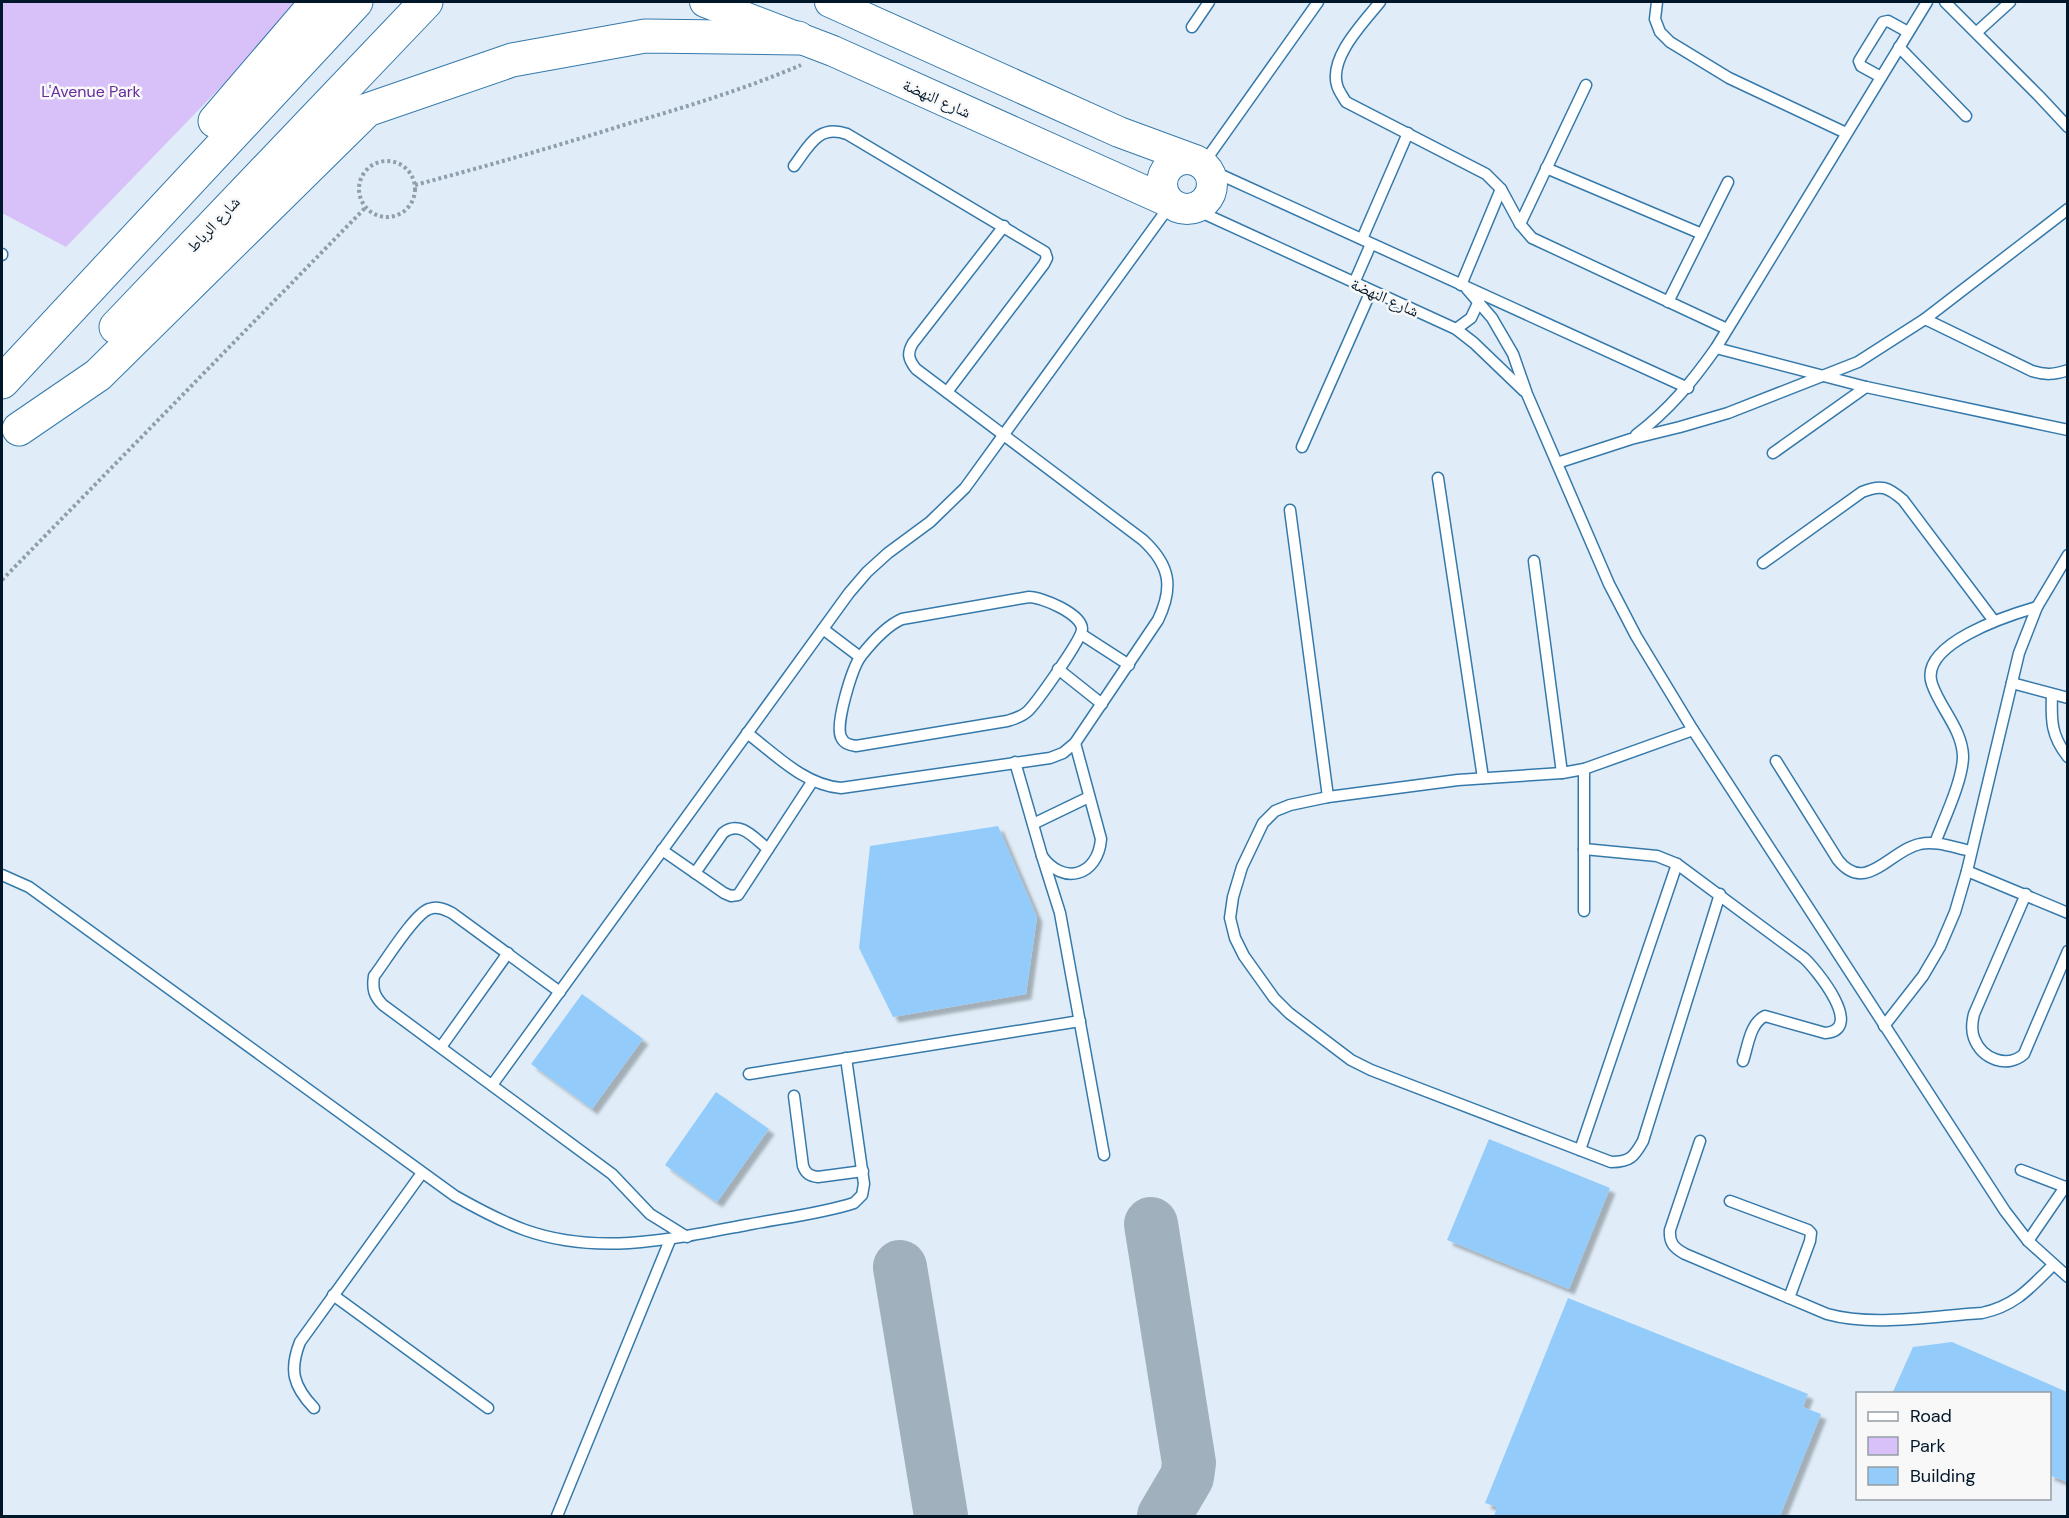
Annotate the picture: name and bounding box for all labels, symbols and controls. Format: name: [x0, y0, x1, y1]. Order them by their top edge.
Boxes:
street label: شارع النهضة: [899, 74, 974, 123]
park label: L'Avenue Park: [41, 81, 141, 102]
street label: شارع الرباط: [182, 192, 245, 257]
street label: شارع النهضة: [1347, 273, 1422, 322]
legend: [1856, 1392, 2051, 1500]
text: Road: [1910, 1404, 1952, 1428]
text: Park: [1910, 1434, 1946, 1458]
text: Building: [1910, 1464, 1975, 1488]

